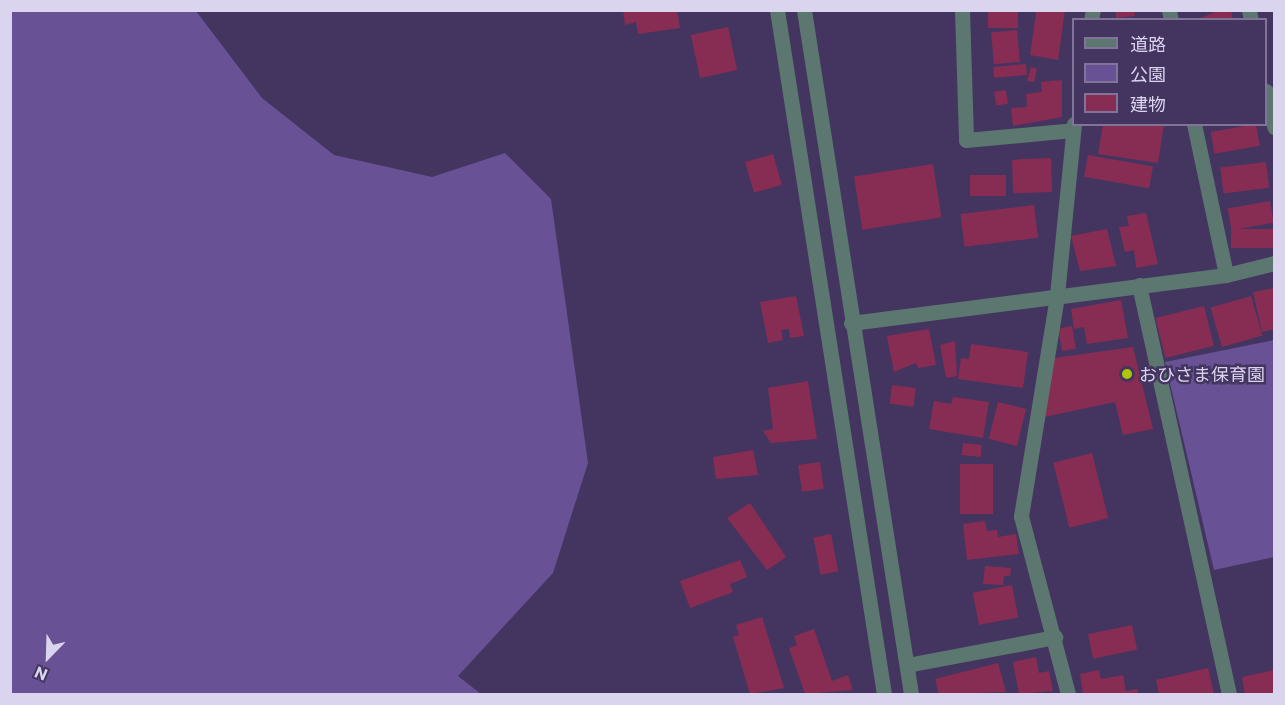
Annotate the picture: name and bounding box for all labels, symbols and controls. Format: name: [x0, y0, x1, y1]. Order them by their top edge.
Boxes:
legend: [1072, 18, 1267, 126]
text: 道路: [1130, 33, 1166, 55]
text: 公園: [1130, 63, 1166, 85]
text: 建物: [1130, 93, 1166, 115]
place label: おひさま保育園: [1139, 363, 1265, 385]
marker: おひさま保育園: [1120, 367, 1134, 381]
north arrow: [18, 627, 78, 687]
text: N: [32, 663, 50, 685]

